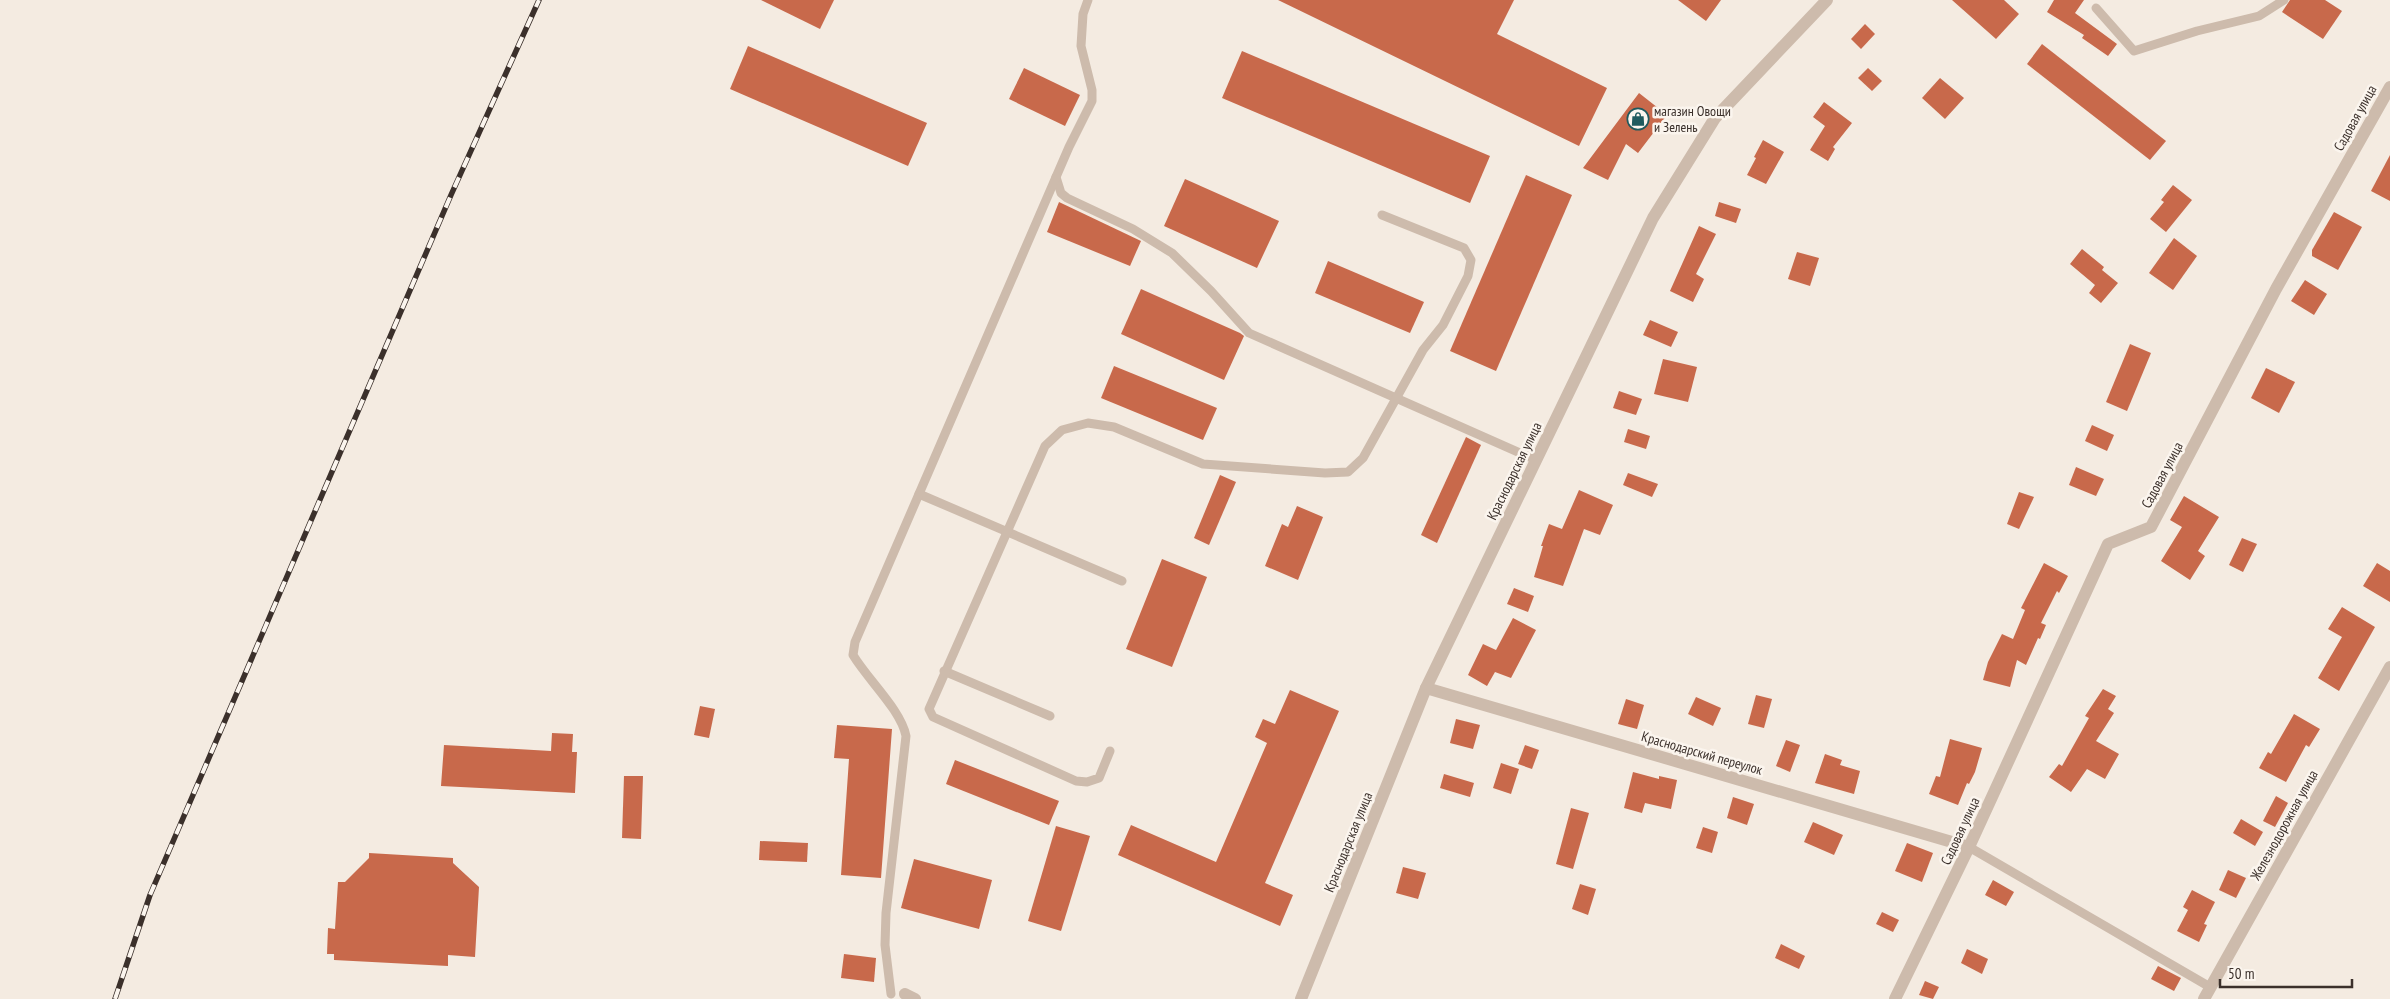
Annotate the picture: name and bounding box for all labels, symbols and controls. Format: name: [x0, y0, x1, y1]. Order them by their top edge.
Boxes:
street label: Садовая улица: [2330, 82, 2380, 154]
place label: магазин Овощи и Зелень: [1654, 102, 1731, 136]
shop icon: магазин Овощи и Зелень: [1626, 107, 1650, 131]
street label: Краснодарская улица: [1483, 419, 1545, 523]
street label: Садовая улица: [2137, 439, 2187, 511]
street label: Краснодарский переулок: [1639, 727, 1765, 779]
street label: Железнодорожная улица: [2246, 767, 2322, 884]
street label: Краснодарская улица: [1320, 789, 1376, 895]
street label: Садовая улица: [1937, 794, 1983, 868]
scale bar: [2220, 956, 2352, 988]
text: 50 m: [2228, 964, 2254, 983]

